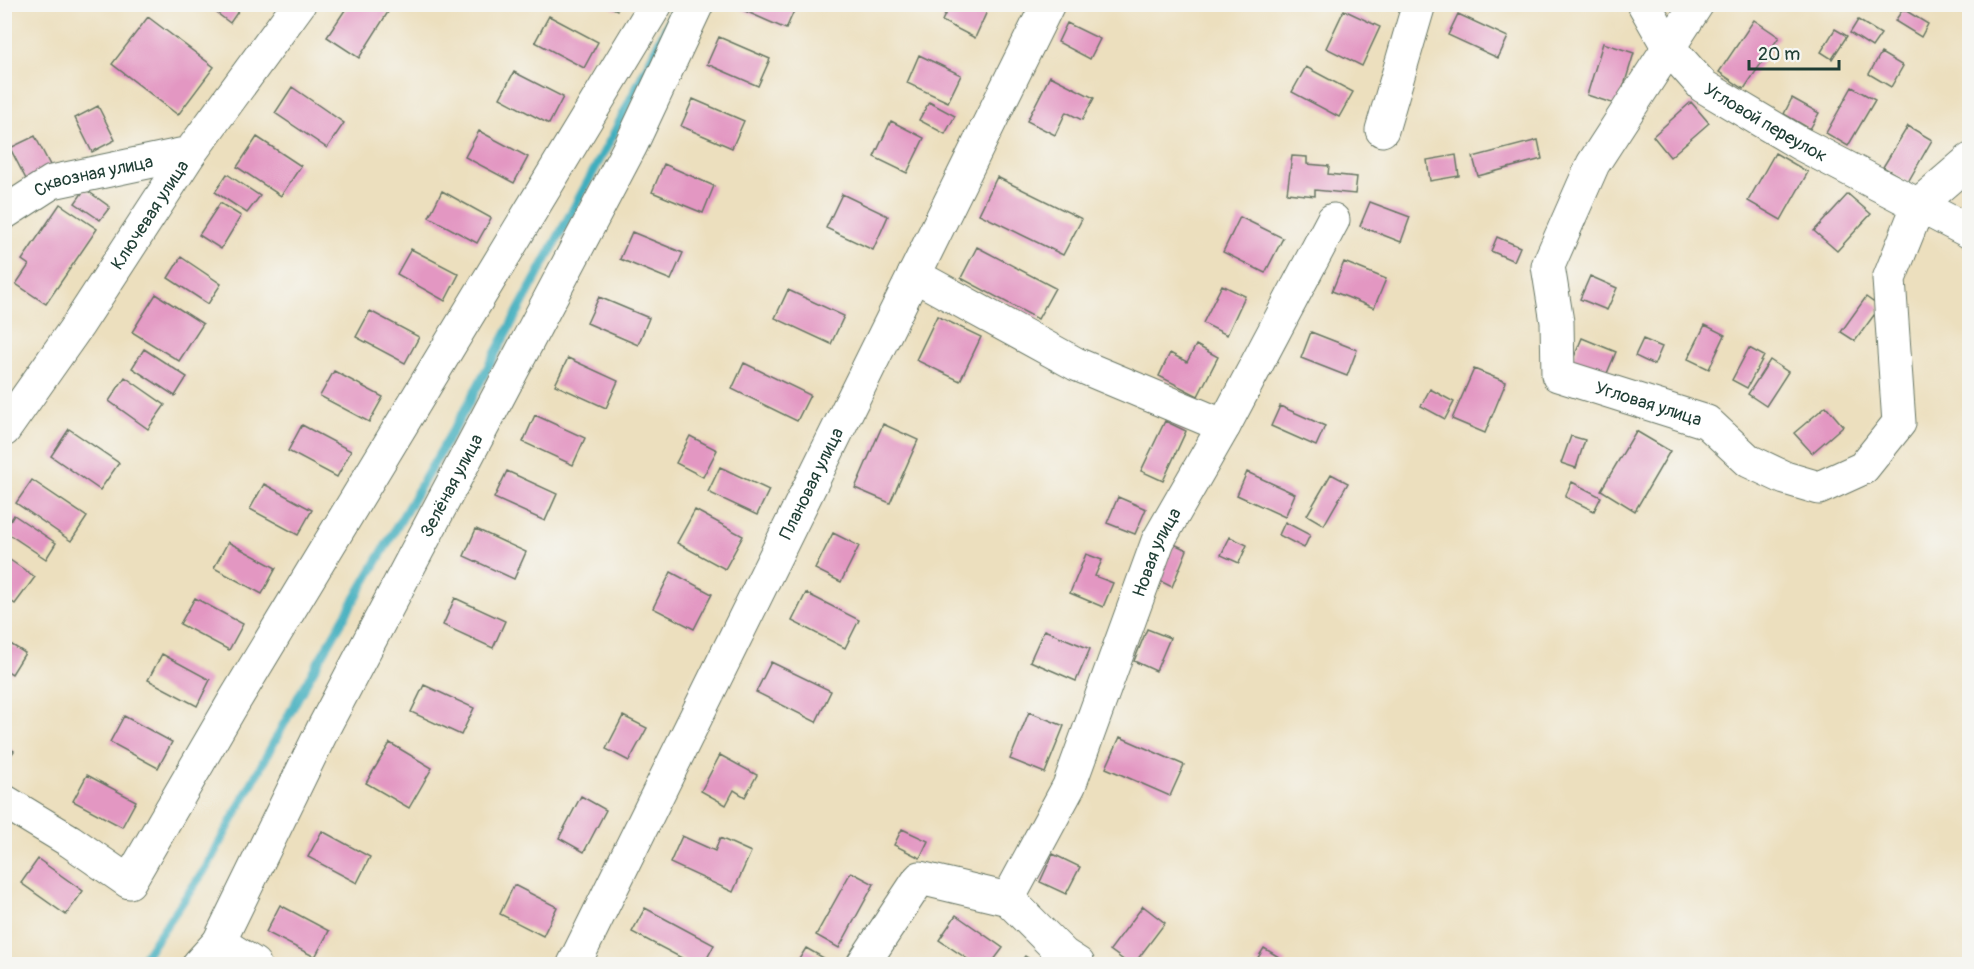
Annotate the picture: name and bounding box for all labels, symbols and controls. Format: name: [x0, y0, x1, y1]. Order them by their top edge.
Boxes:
scale bar: [1749, 33, 1839, 71]
text: 20 m: [1758, 43, 1800, 66]
street label: Угловой переулок: [1699, 78, 1831, 168]
street label: Сквозная улица: [30, 150, 155, 203]
street label: Ключевая улица: [106, 156, 194, 274]
street label: Угловая улица: [1592, 376, 1705, 432]
street label: Плановая улица: [774, 424, 849, 543]
street label: Зелёная улица: [415, 430, 488, 541]
street label: Новая улица: [1128, 504, 1187, 600]

